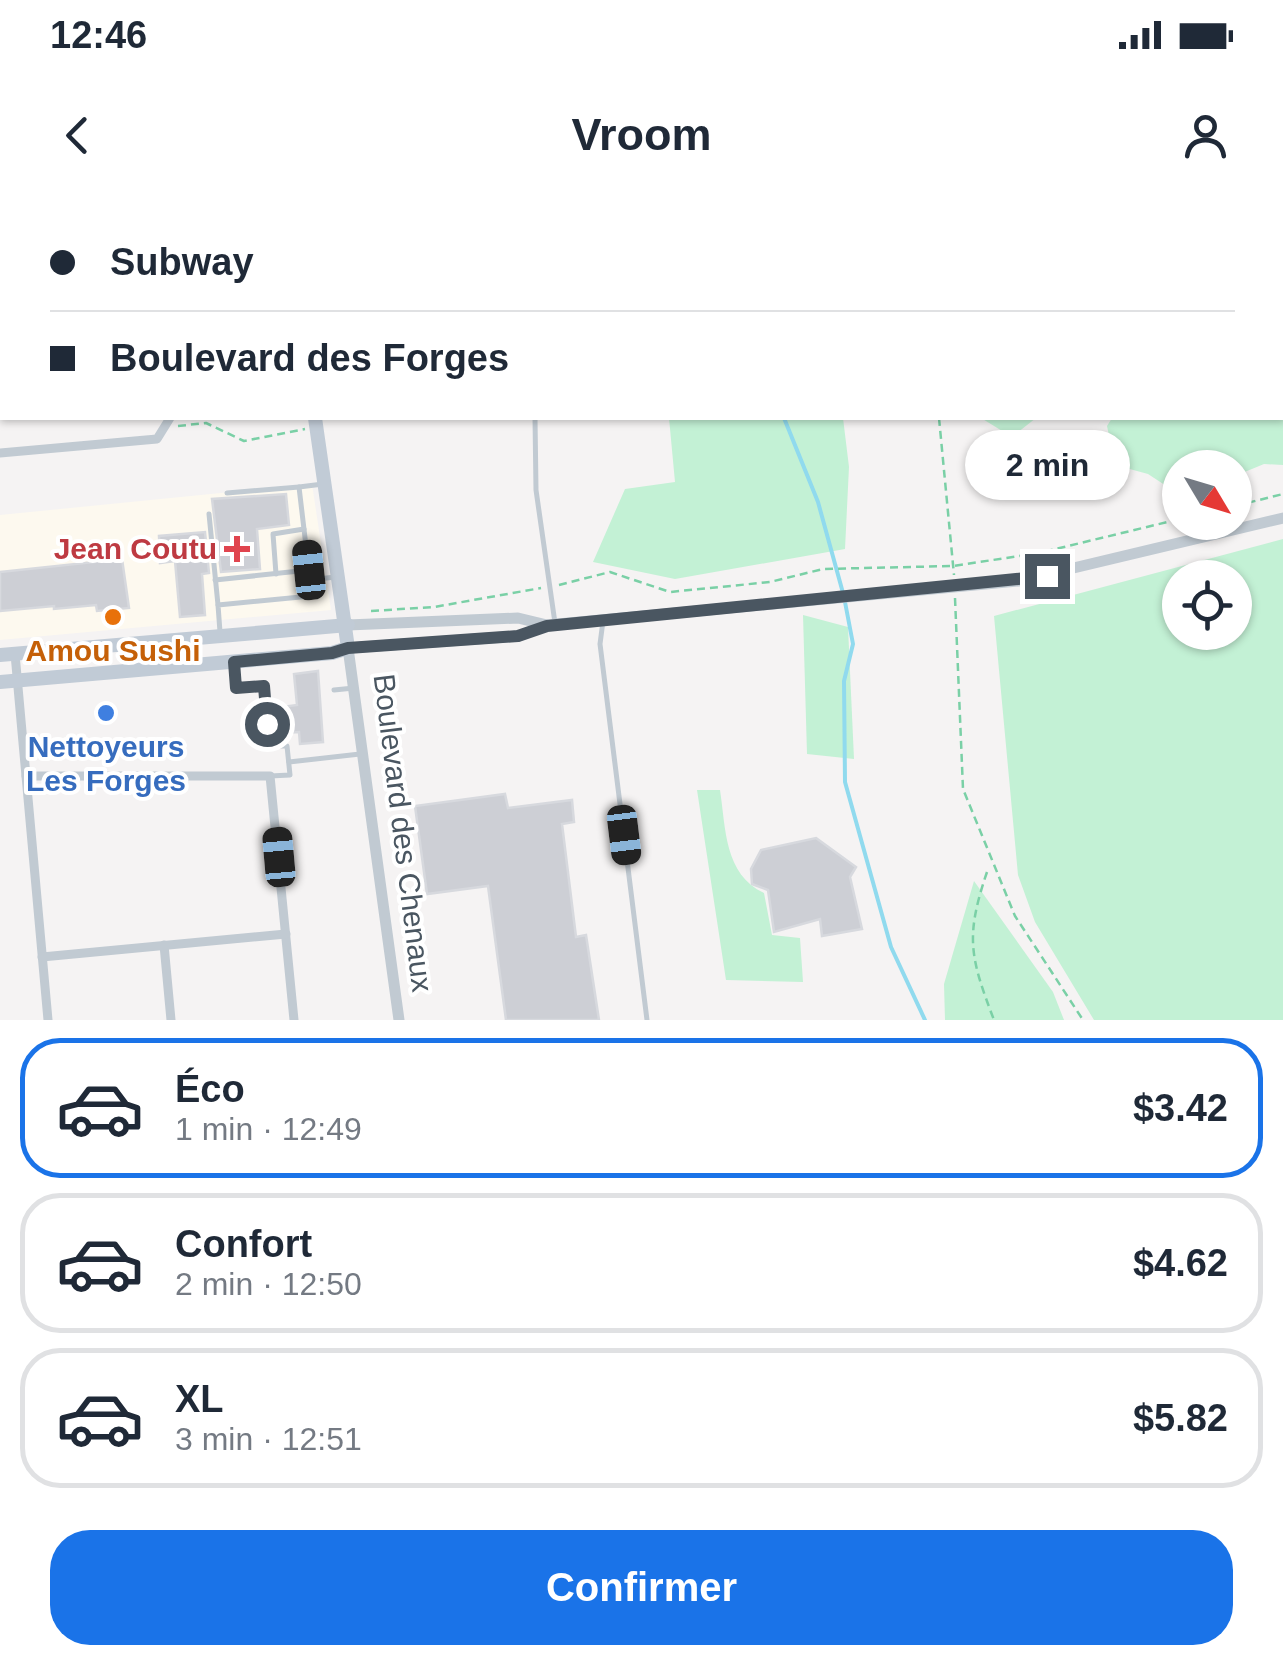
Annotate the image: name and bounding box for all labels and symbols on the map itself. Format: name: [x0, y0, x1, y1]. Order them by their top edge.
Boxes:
callout: 2 min: [964, 431, 1130, 501]
north arrow: [1162, 450, 1252, 540]
place label: Jean Coutu: [54, 532, 217, 565]
marker: Jean Coutu: [226, 538, 248, 560]
car: [291, 539, 327, 601]
route end: [1025, 554, 1070, 599]
marker: Amou Sushi: [102, 606, 124, 628]
place label: Amou Sushi: [25, 634, 201, 667]
street label: Boulevard des Chenaux: [368, 672, 439, 994]
marker: Nettoyeurs Les Forges: [95, 702, 117, 724]
route start: [245, 702, 290, 747]
place label: Nettoyeurs Les Forges: [26, 730, 186, 797]
car: [605, 803, 643, 867]
car: [261, 826, 297, 888]

